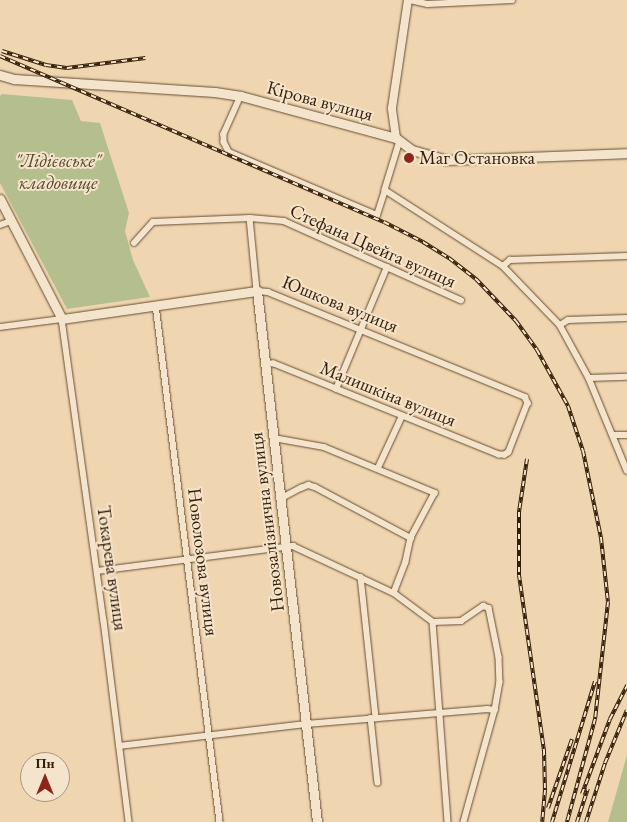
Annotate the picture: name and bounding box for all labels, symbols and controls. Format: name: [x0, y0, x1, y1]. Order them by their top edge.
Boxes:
street label: Кірова вулиця: [264, 76, 376, 126]
place label: Маг Остановка: [419, 147, 535, 169]
park label: "Лідієвське" кладовище: [15, 150, 101, 194]
marker: Маг Остановка: [403, 152, 415, 164]
street label: Стефана Цвейга вулиця: [286, 199, 460, 293]
street label: Юшкова вулиця: [279, 270, 401, 338]
street label: Малишкіна вулиця: [317, 356, 459, 432]
street label: Новозалізнична вулиця: [245, 431, 289, 613]
street label: Новолозова вулиця: [183, 487, 223, 637]
street label: Токарева вулиця: [92, 504, 132, 632]
north arrow: [20, 752, 70, 802]
text: Пн: [35, 754, 55, 772]

